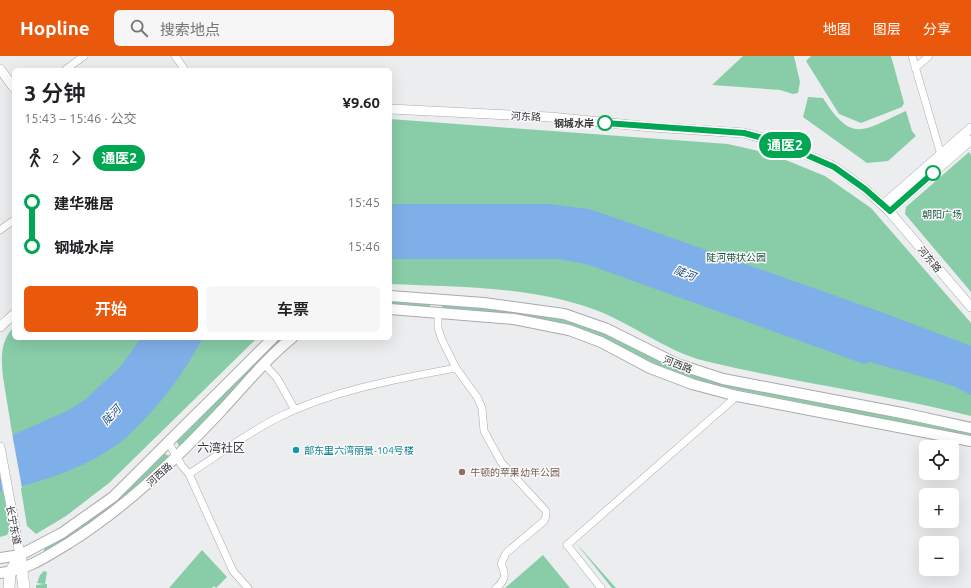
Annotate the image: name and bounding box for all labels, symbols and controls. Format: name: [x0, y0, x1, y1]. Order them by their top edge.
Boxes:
search box: [114, 10, 394, 46]
text: Hopline: [20, 17, 90, 39]
icon: search: [128, 17, 150, 39]
text: 搜索地点: [160, 21, 220, 38]
text: 地图: [823, 21, 851, 37]
text: 图层: [873, 21, 901, 37]
text: 分享: [923, 21, 951, 37]
text: 3 分钟: [24, 80, 86, 105]
text: ¥9.60: [342, 94, 380, 111]
street label: 河东路: [511, 110, 541, 123]
text: 15:43 – 15:46 · 公交: [24, 111, 137, 125]
marker: 钢城水岸: [597, 115, 613, 131]
place label: 钢城水岸: [554, 117, 594, 129]
line badge: 通医2: [762, 132, 808, 158]
text: 通医2: [767, 137, 803, 153]
icon: walk: [24, 147, 46, 169]
icon: forward: [65, 147, 87, 169]
text: 通医2: [101, 150, 137, 166]
text: 2: [52, 151, 59, 165]
unlabelled marker: [925, 165, 941, 181]
text: 建华雅居: [54, 195, 114, 212]
text: 15:45: [347, 195, 380, 209]
park label: 朝阳广场: [922, 209, 962, 220]
text: 钢城水岸: [54, 239, 114, 256]
text: 15:46: [347, 239, 380, 253]
street label: 河东路: [916, 244, 943, 274]
park label: 陡河带状公园: [706, 252, 766, 263]
water label: 陡河: [673, 263, 699, 283]
button: 开始: [24, 286, 198, 332]
button: 车票: [206, 286, 380, 332]
street label: 河西路: [662, 354, 694, 375]
water label: 陡河: [99, 401, 124, 427]
map controls: [919, 440, 959, 576]
button: locate: [919, 440, 959, 480]
district label: 六湾社区: [197, 441, 245, 454]
marker: 部东里六湾丽景-104号楼: [291, 445, 301, 455]
place label: 部东里六湾丽景-104号楼: [304, 445, 414, 456]
street label: 河西路: [145, 460, 174, 488]
marker: 牛顿的苹果幼年公园: [457, 467, 467, 477]
place label: 牛顿的苹果幼年公园: [470, 467, 560, 478]
button: +: [919, 488, 959, 528]
street label: 长宁东道: [4, 504, 23, 546]
button: −: [919, 536, 959, 576]

